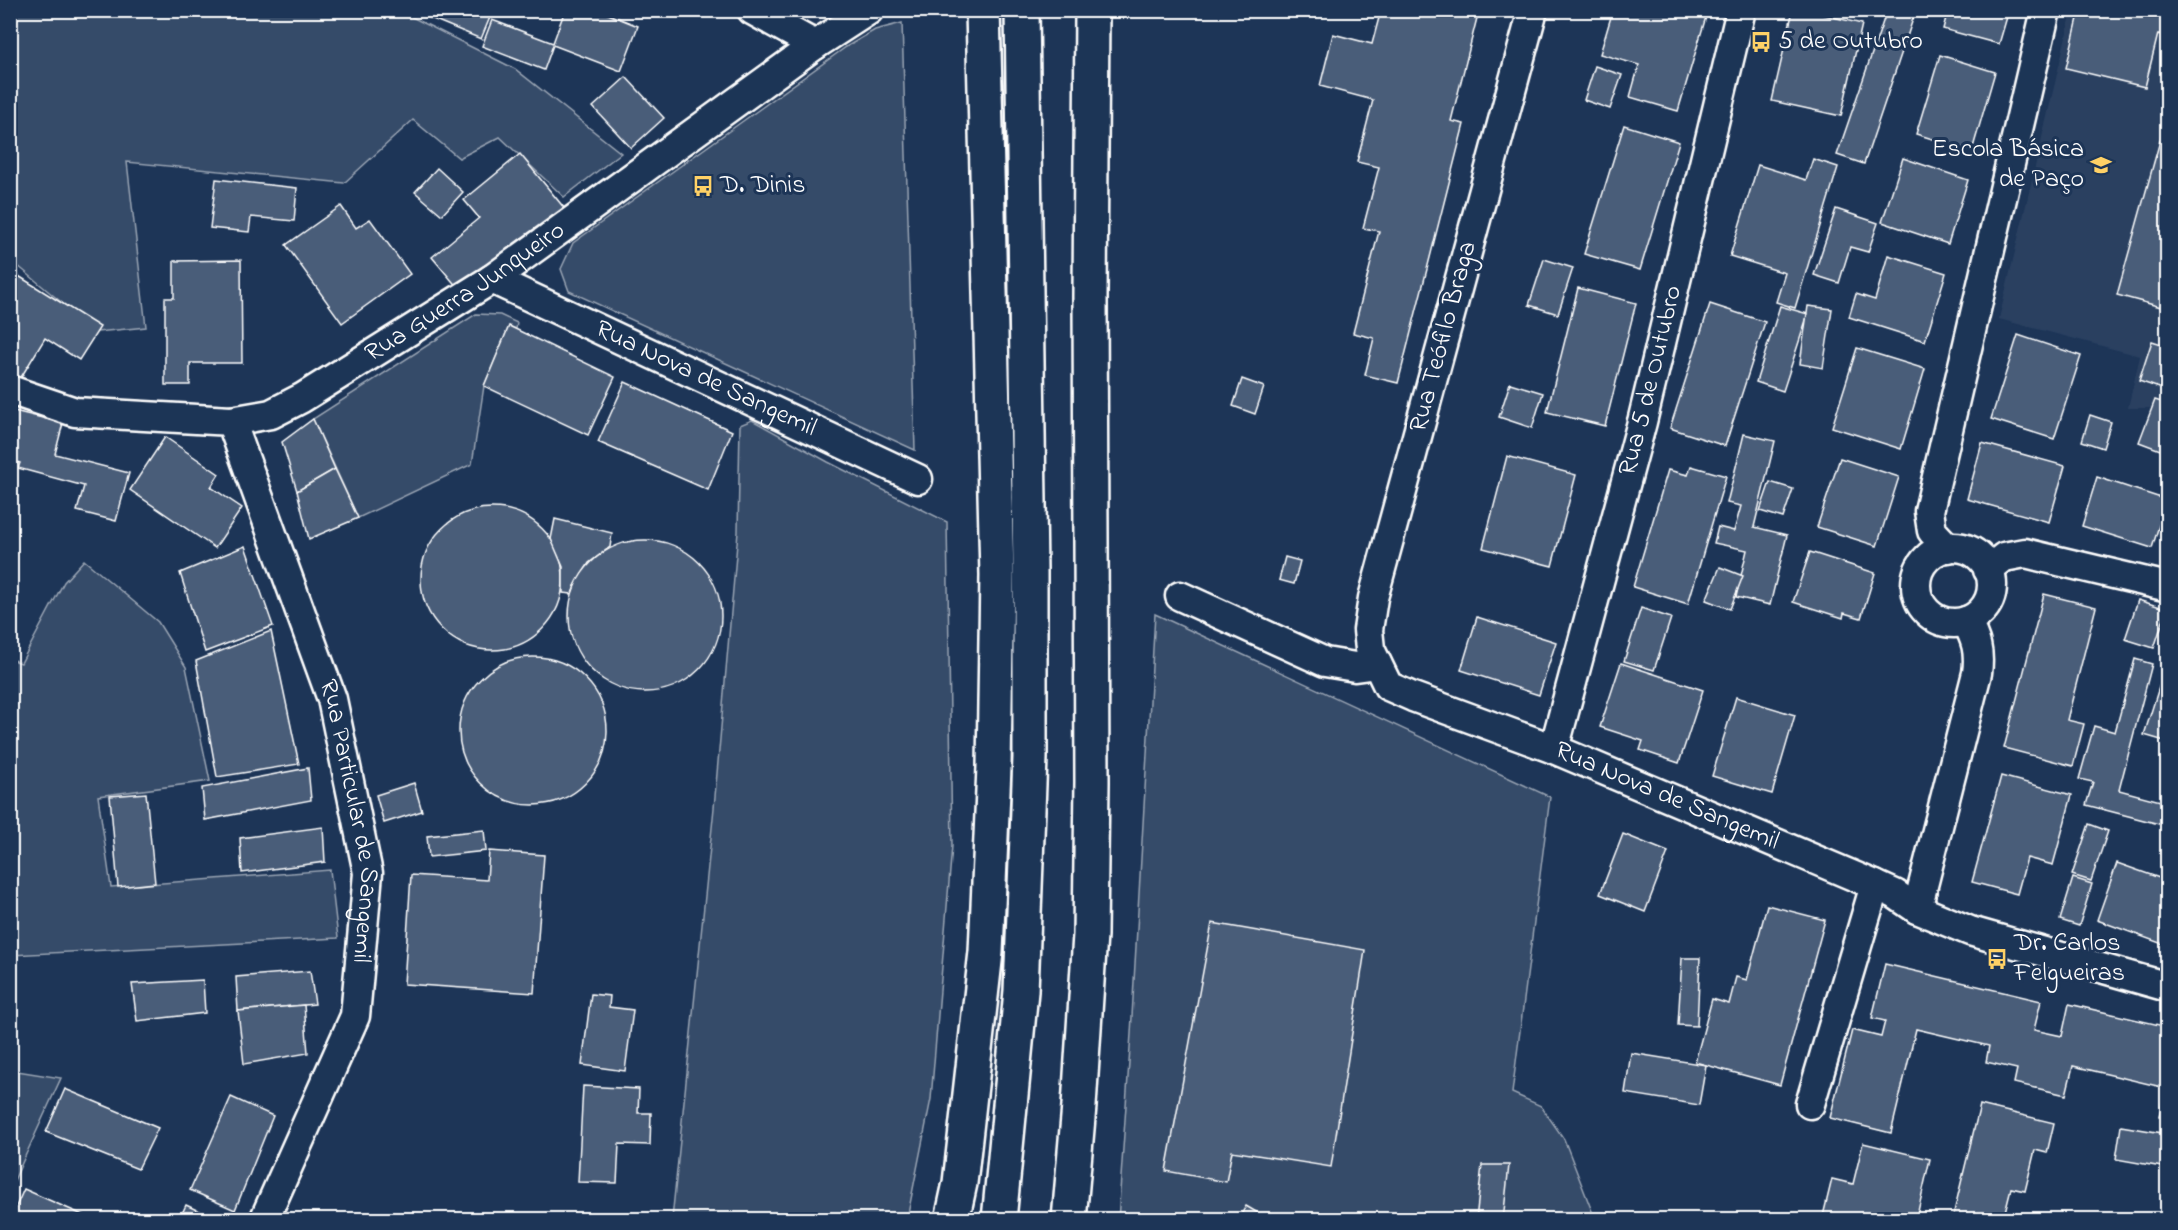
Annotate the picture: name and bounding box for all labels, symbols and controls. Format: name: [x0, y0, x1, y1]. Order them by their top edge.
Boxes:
place label: 5 de Outubro: [1778, 23, 1923, 61]
bus stop icon: 5 de Outubro: [1749, 30, 1773, 54]
place label: Escola Básica de Paço: [1932, 131, 2084, 199]
school or university icon: Escola Básica de Paço: [2089, 153, 2113, 177]
place label: D. Dinis: [719, 167, 805, 205]
bus stop icon: D. Dinis: [691, 174, 715, 198]
street label: Rua Guerra Junqueiro: [358, 213, 574, 373]
street label: Rua Teófilo Braga: [1400, 237, 1488, 437]
street label: Rua 5 de Outubro: [1609, 282, 1693, 480]
street label: Rua Nova de Sangemil: [589, 311, 823, 448]
street label: Rua Particular de Sangemil: [308, 674, 387, 964]
street label: Rua Nova de Sangemil: [1549, 732, 1785, 861]
place label: Dr. Carlos Felgueiras: [2013, 925, 2125, 993]
bus stop icon: Dr. Carlos Felgueiras: [1985, 947, 2009, 971]

